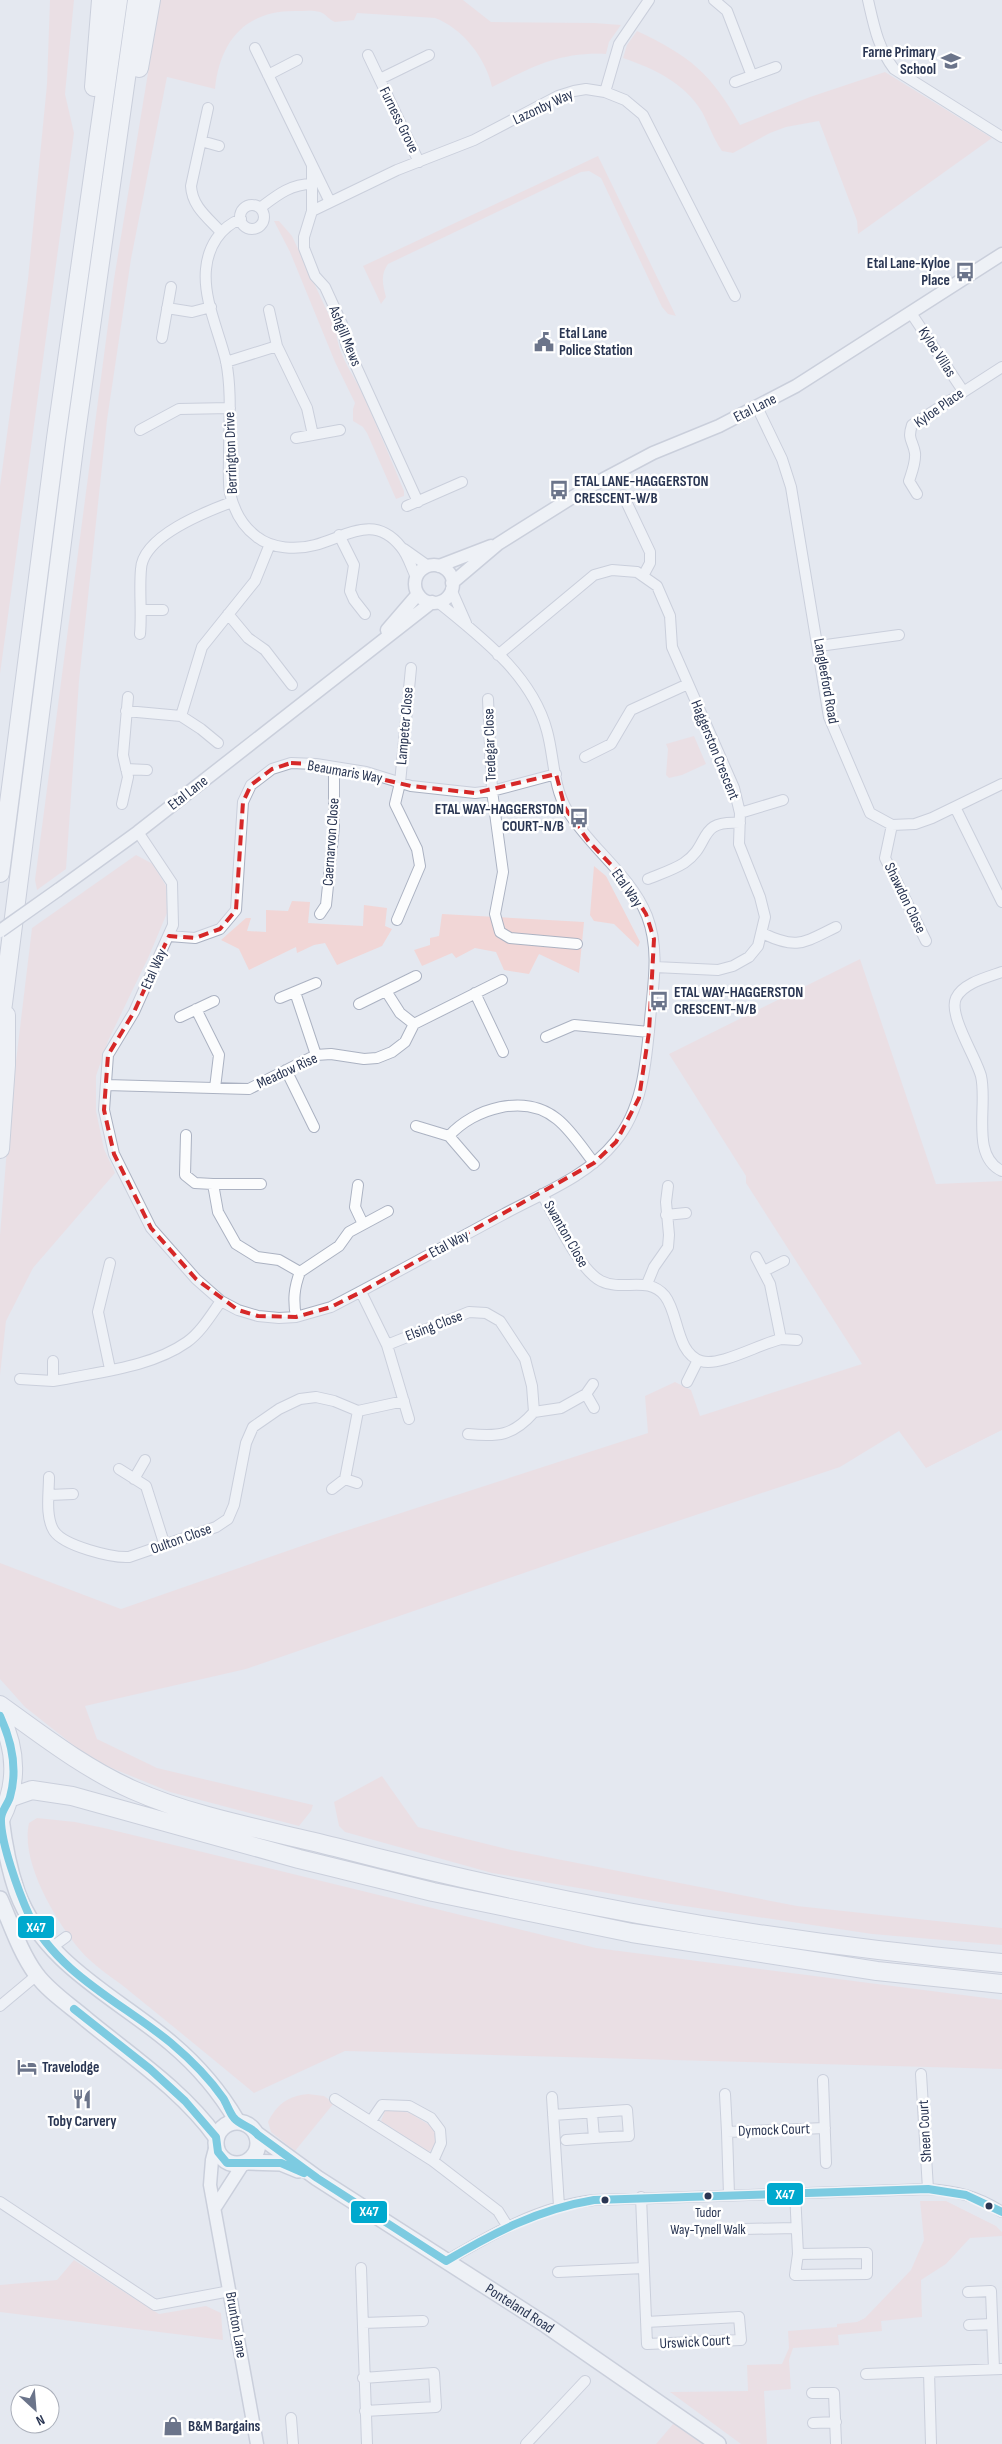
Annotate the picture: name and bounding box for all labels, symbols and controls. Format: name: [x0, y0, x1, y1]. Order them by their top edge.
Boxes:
place label: Farne Primary School: [863, 43, 937, 79]
school or university icon: Farne Primary School: [940, 50, 962, 72]
street label: Furness Grove: [375, 84, 423, 156]
street label: Lazonby Way: [510, 85, 576, 129]
place label: Etal Lane-Kyloe Place: [867, 254, 950, 290]
bus stop icon: Etal Lane-Kyloe Place: [954, 261, 976, 283]
street label: Ashgill Mews: [324, 302, 366, 369]
street label: Kyloe Villas: [914, 323, 960, 381]
place label: Etal Lane Police Station: [559, 324, 633, 360]
public building icon: Etal Lane Police Station: [533, 331, 555, 353]
street label: Kyloe Place: [910, 384, 968, 432]
street label: Etal Lane: [730, 389, 780, 427]
street label: Berrington Drive: [220, 412, 242, 494]
place label: ETAL LANE-HAGGERSTON CRESCENT-W/B: [574, 472, 709, 508]
bus stop icon: ETAL LANE-HAGGERSTON CRESCENT-W/B: [548, 479, 570, 501]
street label: Langleeford Road: [809, 637, 843, 725]
street label: Lampeter Close: [392, 686, 418, 766]
street label: Haggerston Crescent: [686, 697, 744, 803]
street label: Tredegar Close: [479, 708, 501, 782]
street label: Beaumaris Way: [306, 756, 384, 788]
street label: Etal Lane: [164, 772, 212, 814]
street label: Caernarvon Close: [318, 797, 344, 887]
place label: ETAL WAY-HAGGERSTON COURT-N/B: [435, 800, 564, 836]
bus stop icon: ETAL WAY-HAGGERSTON COURT-N/B: [568, 807, 590, 829]
street label: Shawdon Close: [880, 860, 930, 936]
street label: Etal Way: [607, 865, 647, 911]
street label: Etal Way: [137, 946, 171, 992]
place label: ETAL WAY-HAGGERSTON CRESCENT-N/B: [674, 983, 803, 1019]
bus stop icon: ETAL WAY-HAGGERSTON CRESCENT-N/B: [648, 990, 670, 1012]
street label: Meadow Rise: [253, 1049, 321, 1093]
street label: Swanton Close: [539, 1197, 593, 1271]
street label: Etal Way: [426, 1226, 472, 1262]
street label: Elsing Close: [403, 1306, 465, 1346]
street label: Oulton Close: [148, 1519, 214, 1559]
line badge: X47: [17, 1915, 55, 1939]
text: X47: [25, 1919, 46, 1936]
hotel icon: Travelodge: [16, 2056, 38, 2078]
place label: Travelodge: [42, 2058, 99, 2077]
restaurant icon: Toby Carvery: [71, 2088, 93, 2110]
street label: Sheen Court: [914, 2099, 936, 2163]
place label: Toby Carvery: [47, 2112, 117, 2131]
street label: Dymock Court: [738, 2119, 811, 2141]
line badge: X47: [766, 2182, 804, 2206]
text: X47: [774, 2186, 795, 2203]
marker: Tudor Way-Tynell Walk: [703, 2191, 713, 2201]
unlabelled marker: [600, 2195, 610, 2205]
line badge: X47: [350, 2200, 388, 2224]
unlabelled marker: [984, 2201, 994, 2211]
text: X47: [358, 2203, 379, 2220]
place label: Tudor Way-Tynell Walk: [670, 2204, 746, 2238]
street label: Ponteland Road: [482, 2279, 558, 2337]
street label: Brunton Lane: [221, 2290, 251, 2360]
street label: Urswick Court: [659, 2331, 731, 2353]
north arrow: [10, 2384, 60, 2434]
text: N: [33, 2411, 48, 2430]
shop icon: B&M Bargains: [162, 2415, 184, 2437]
place label: B&M Bargains: [188, 2417, 261, 2436]

